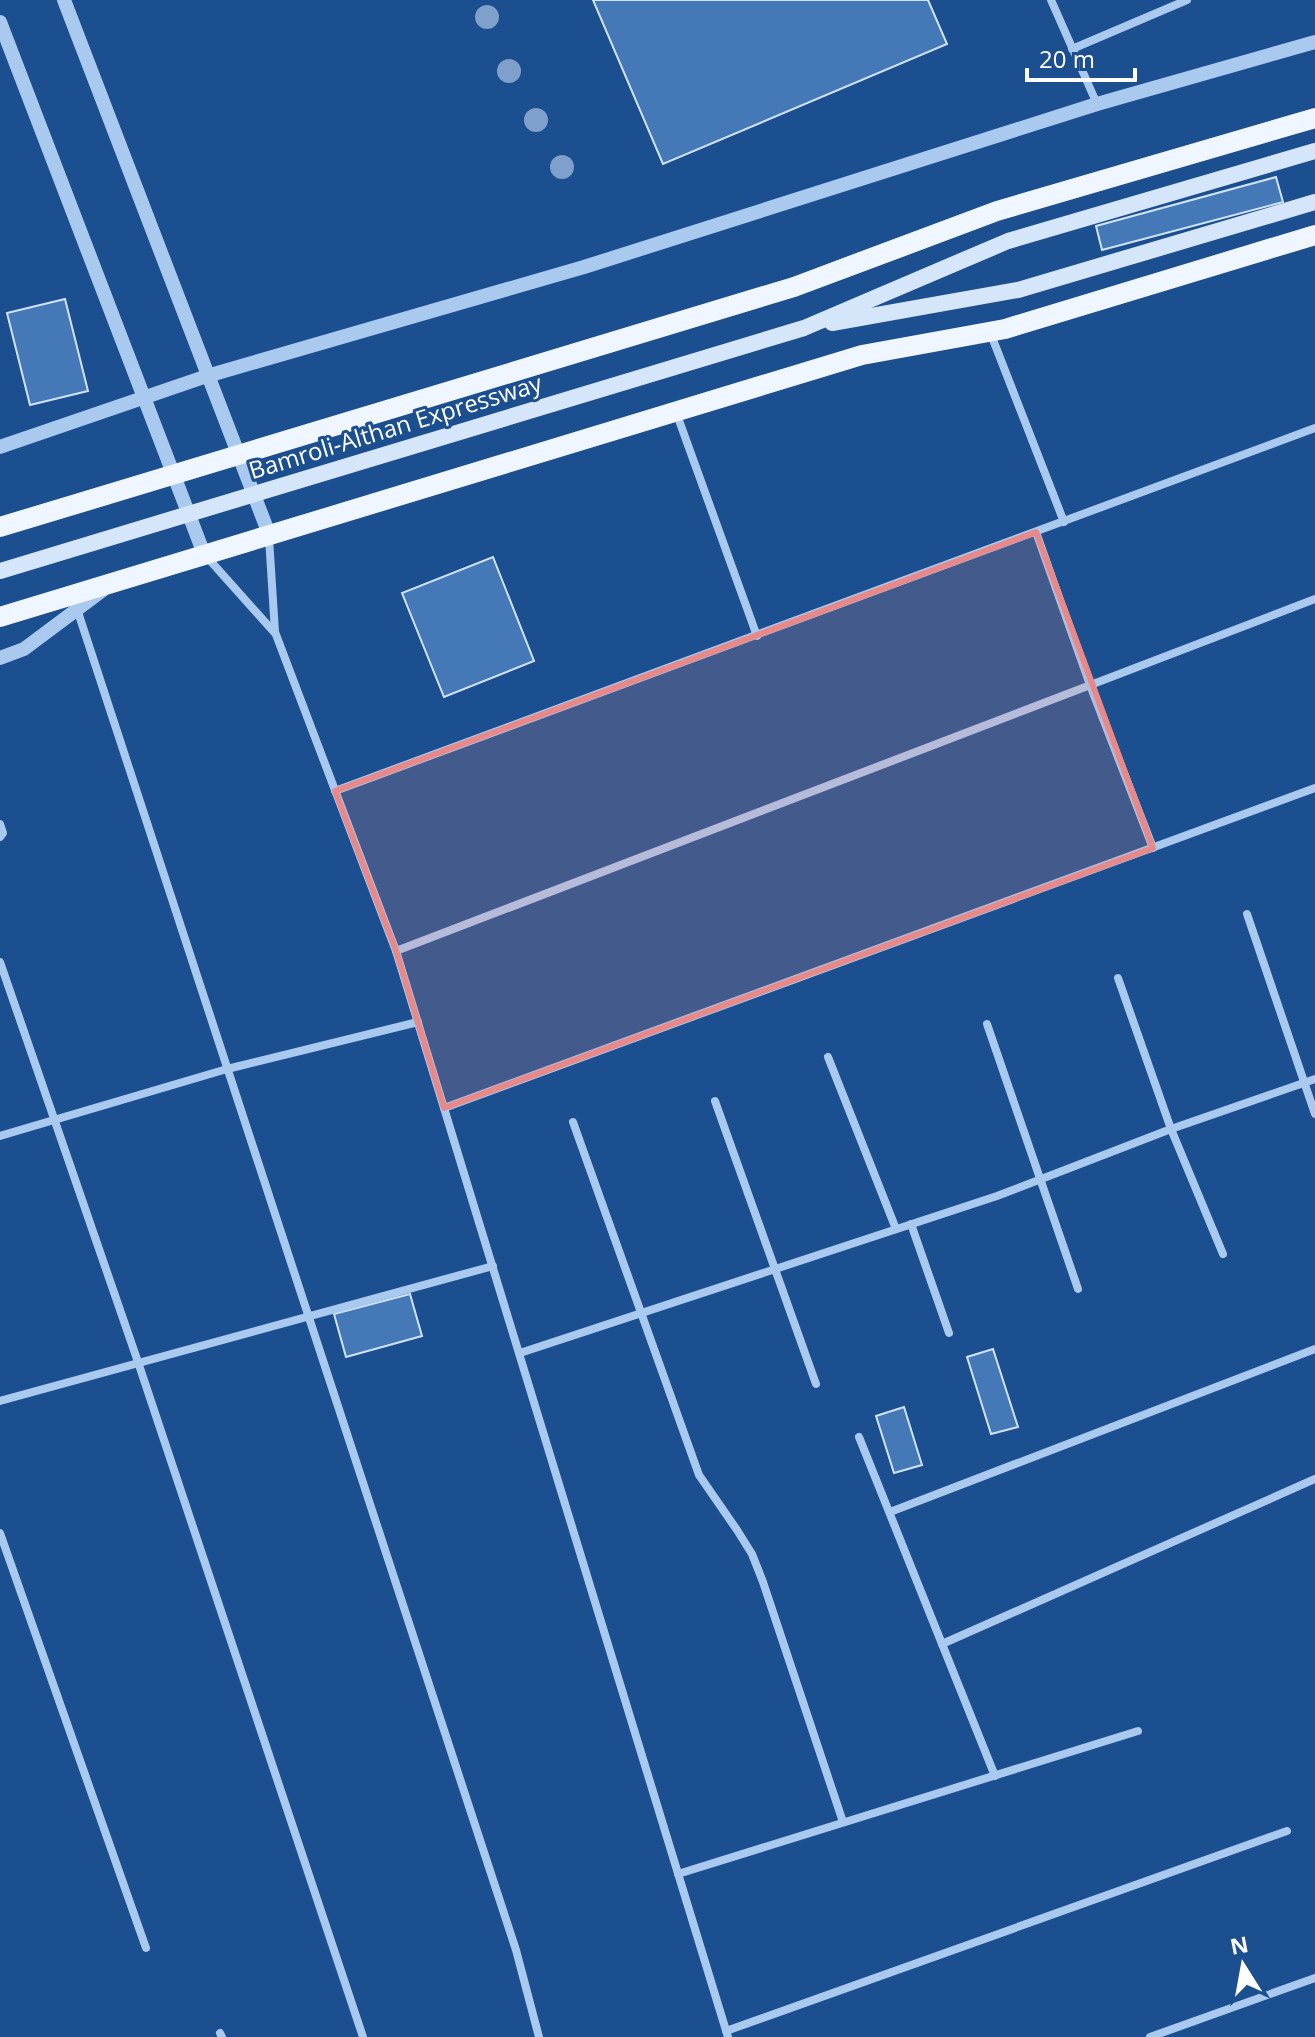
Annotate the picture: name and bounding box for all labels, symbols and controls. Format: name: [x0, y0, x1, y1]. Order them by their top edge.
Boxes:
scale bar: [1027, 32, 1135, 82]
text: 20 m: [1039, 42, 1095, 75]
street label: Bamroli-Althan Expressway: [245, 365, 546, 486]
north arrow: [1203, 1925, 1283, 2005]
text: N: [1227, 1928, 1251, 1961]

